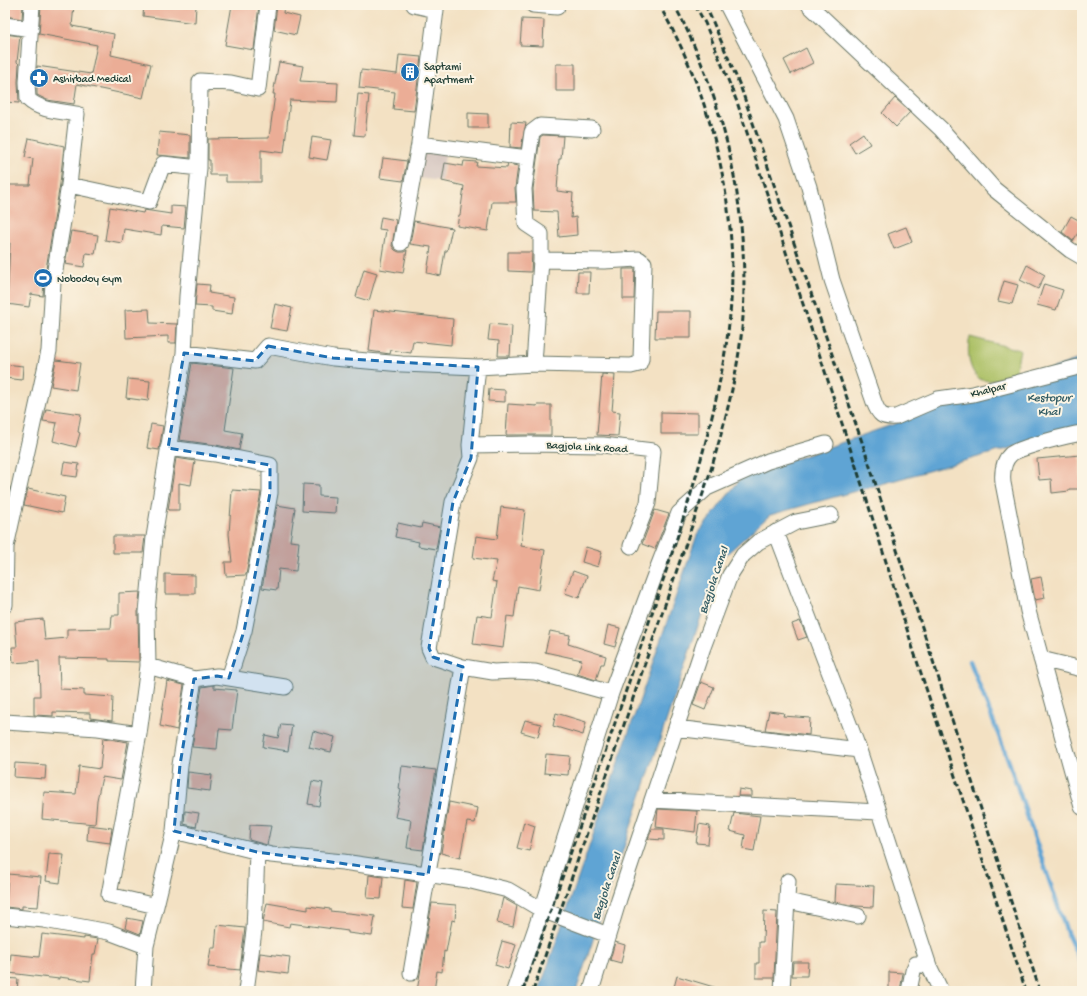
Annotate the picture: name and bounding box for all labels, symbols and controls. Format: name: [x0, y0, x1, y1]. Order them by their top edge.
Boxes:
building icon: Saptami Apartment: [399, 61, 421, 83]
place label: Saptami Apartment: [424, 62, 475, 87]
pharmacy icon: Ashirbad Medical: [28, 67, 50, 89]
place label: Ashirbad Medical: [53, 74, 132, 86]
sports icon: Nobodoy Gym: [32, 267, 54, 289]
place label: Nobodoy Gym: [57, 274, 122, 286]
street label: Khalpar: [970, 381, 1008, 401]
water label: Kestopur Khal: [1027, 392, 1074, 420]
street label: Bagjola Link Road: [545, 440, 629, 456]
water label: Bagjola Canal: [697, 544, 733, 616]
water label: Bagjola Canal: [590, 850, 626, 922]

